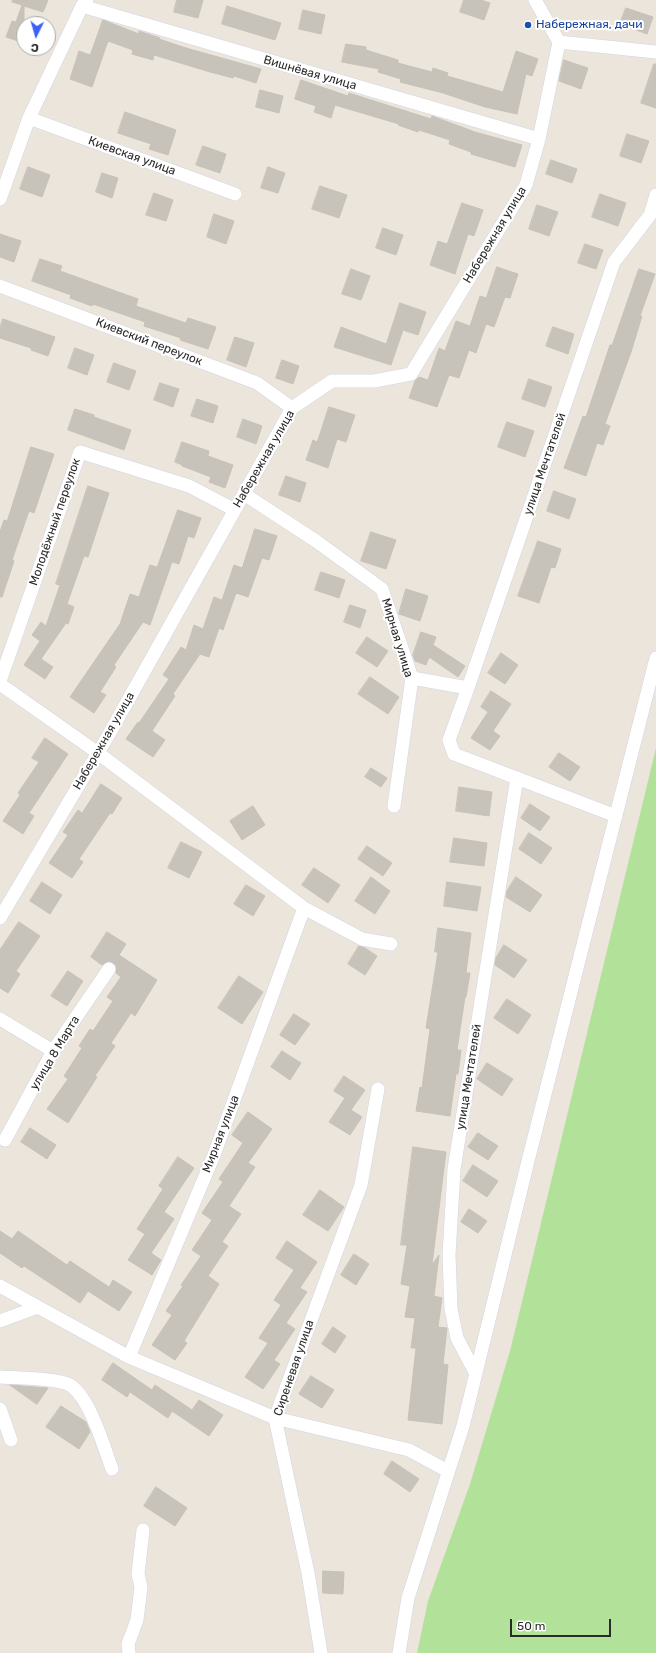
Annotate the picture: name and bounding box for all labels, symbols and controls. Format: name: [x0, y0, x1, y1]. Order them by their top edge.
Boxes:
north arrow: [16, 16, 56, 56]
place label: Набережная, дачи: [536, 18, 642, 32]
marker: Набережная, дачи: [523, 20, 533, 30]
text: С: [31, 41, 39, 54]
street label: Вишнёвая улица: [262, 53, 358, 93]
street label: Киевская улица: [86, 133, 178, 179]
street label: Набережная улица: [460, 184, 530, 286]
street label: Киевский переулок: [94, 315, 204, 369]
street label: Набережная улица: [230, 408, 298, 510]
street label: улица Мечтателей: [521, 411, 569, 517]
street label: Молодёжный переулок: [26, 456, 84, 588]
street label: Мирная улица: [378, 597, 416, 679]
street label: Набережная улица: [70, 690, 138, 792]
street label: улица 8 Марта: [27, 1013, 83, 1093]
street label: улица Мечтателей: [454, 1023, 484, 1131]
street label: Мирная улица: [200, 1093, 242, 1175]
street label: Сиреневая улица: [271, 1318, 317, 1418]
scale bar: [512, 1611, 613, 1637]
text: 50 m: [517, 1619, 545, 1633]

